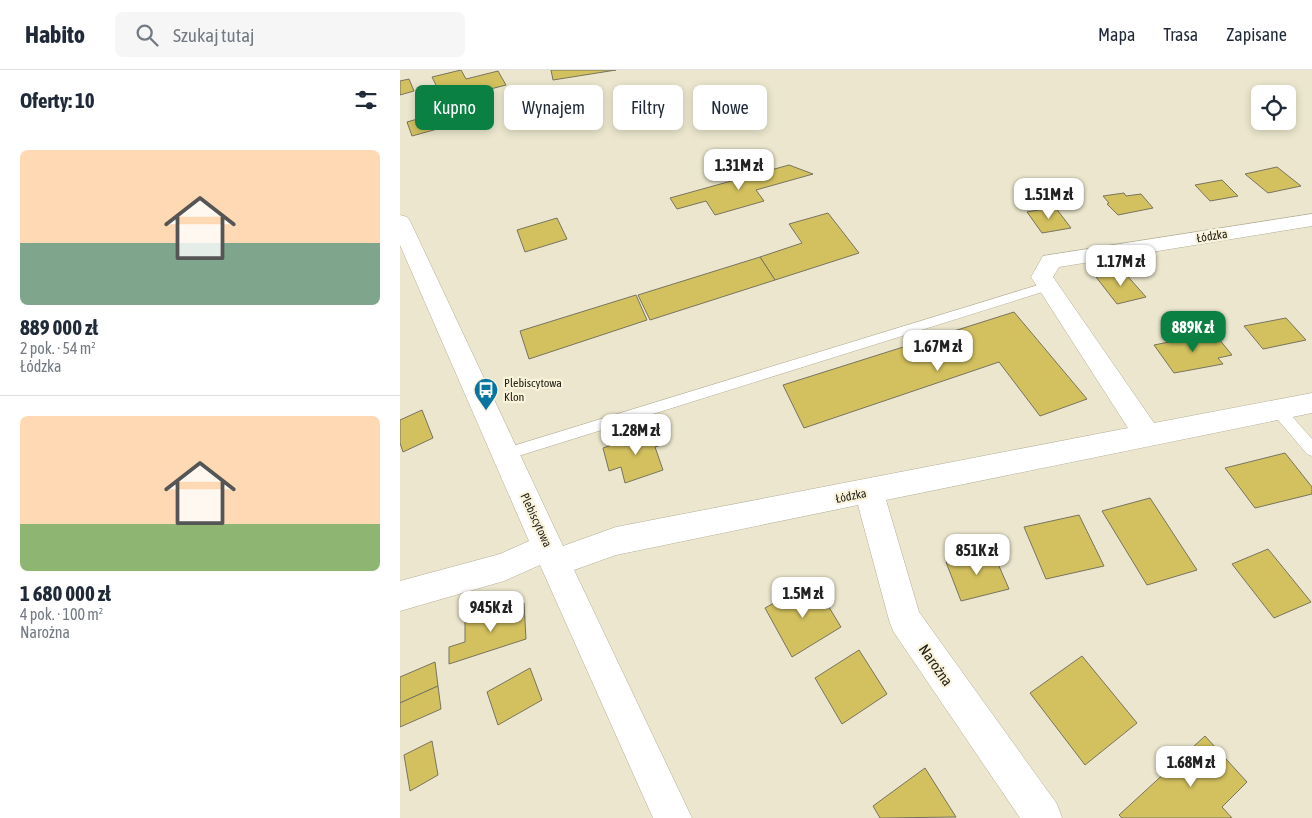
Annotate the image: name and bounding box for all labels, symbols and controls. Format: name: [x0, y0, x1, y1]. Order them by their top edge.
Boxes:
search box: [115, 12, 465, 57]
text: Habito: [25, 21, 85, 48]
icon: search: [133, 21, 161, 49]
text: Szukaj tutaj: [173, 24, 254, 46]
text: Mapa: [1098, 24, 1135, 45]
text: Trasa: [1163, 24, 1198, 45]
text: Zapisane: [1226, 24, 1287, 45]
chip: Kupno: [415, 85, 494, 130]
chip: Wynajem: [504, 85, 603, 130]
chip: Filtry: [613, 85, 683, 130]
chip: Nowe: [693, 85, 767, 130]
map controls: [1251, 85, 1296, 130]
button: locate: [1251, 85, 1296, 130]
icon: filters: [352, 86, 380, 114]
text: Oferty: 10: [20, 88, 95, 112]
pin: 1.31M zł: [687, 148, 791, 191]
text: 1.31M zł: [715, 156, 763, 174]
pin: 1.51M zł: [997, 178, 1101, 220]
icon: home: [155, 183, 245, 273]
text: 1.51M zł: [1025, 185, 1073, 203]
street label: Łódzka: [1196, 227, 1228, 245]
pin: 1.17M zł: [1069, 244, 1173, 287]
text: 1.17M zł: [1097, 252, 1145, 270]
pin: 889K zł: [1147, 310, 1239, 353]
text: 889 000 zł: [20, 315, 98, 339]
text: 889K zł: [1172, 318, 1214, 336]
pin: 1.67M zł: [886, 330, 990, 372]
text: 1.67M zł: [914, 337, 962, 355]
text: 2 pok. · 54 m²: [20, 339, 96, 357]
text: Łódzka: [20, 357, 62, 375]
place label: Plebiscytowa Klon: [504, 376, 562, 404]
bus stop icon: Plebiscytowa Klon: [473, 377, 499, 411]
pin: 1.28M zł: [584, 414, 688, 456]
text: 1.28M zł: [612, 421, 660, 439]
icon: home: [155, 448, 245, 538]
street label: Łódzka: [834, 486, 868, 506]
street label: Plebiscytowa: [517, 491, 555, 549]
pin: 851K zł: [931, 534, 1023, 576]
text: 851K zł: [956, 541, 998, 559]
pin: 1.5M zł: [757, 576, 849, 619]
text: 1 680 000 zł: [20, 581, 111, 605]
text: 1.5M zł: [783, 584, 823, 602]
pin: 945K zł: [445, 590, 537, 633]
text: 945K zł: [470, 598, 512, 616]
text: 4 pok. · 100 m²: [20, 605, 103, 623]
text: Narożna: [20, 623, 70, 641]
street label: Narożna: [916, 641, 956, 689]
pin: 1.68M zł: [1139, 746, 1243, 788]
text: 1.68M zł: [1167, 753, 1215, 771]

